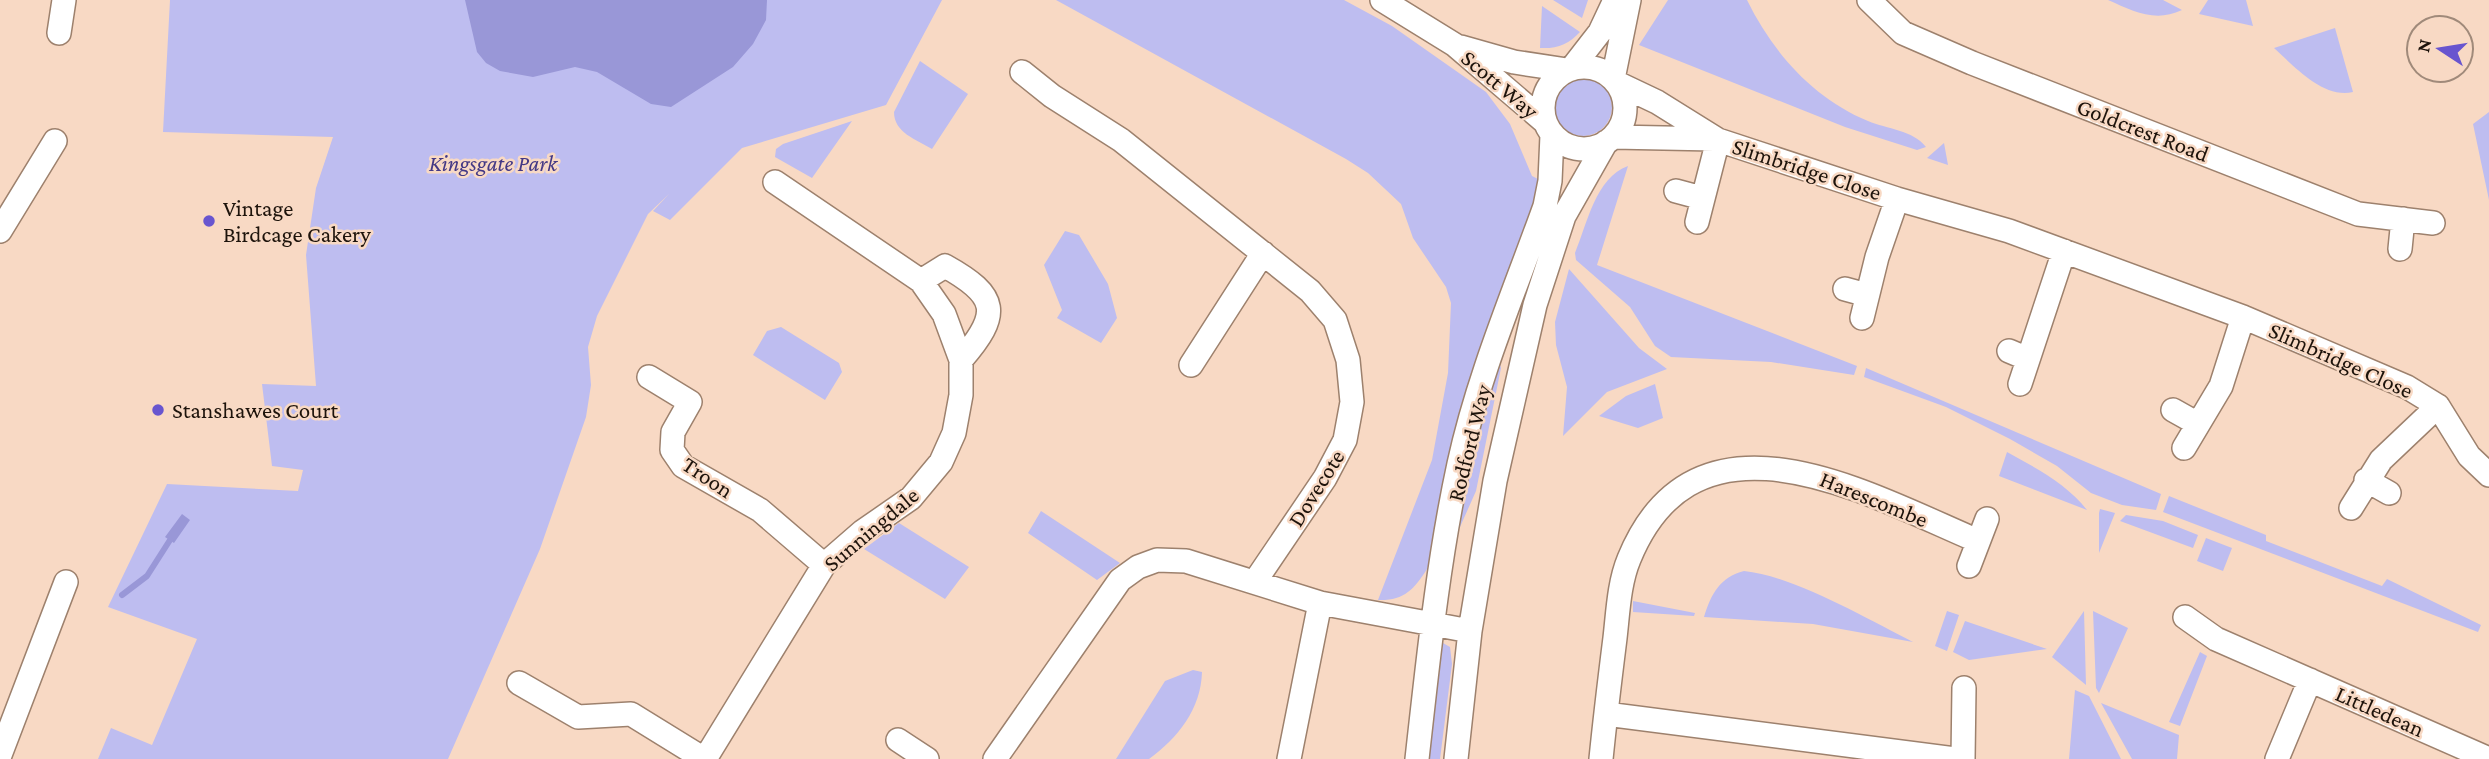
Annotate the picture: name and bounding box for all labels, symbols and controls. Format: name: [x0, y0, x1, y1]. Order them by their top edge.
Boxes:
north arrow: [2405, 14, 2475, 84]
text: N: [2412, 37, 2435, 54]
street label: Scott Way: [1456, 44, 1544, 124]
street label: Goldcrest Road: [2073, 93, 2213, 167]
street label: Slimbridge Close: [1729, 133, 1885, 205]
park label: Kingsgate Park: [429, 150, 558, 176]
place label: Vintage Birdcage Cakery: [223, 195, 371, 247]
marker: Vintage Birdcage Cakery: [201, 213, 217, 229]
street label: Slimbridge Close: [2265, 317, 2417, 403]
street label: Rodford Way: [1442, 382, 1496, 504]
place label: Stanshawes Court: [172, 397, 339, 423]
marker: Stanshawes Court: [150, 402, 166, 418]
street label: Dovecote: [1282, 445, 1350, 531]
street label: Troon: [678, 451, 738, 503]
street label: Harescombe: [1816, 466, 1932, 532]
street label: Sunningdale: [818, 482, 924, 576]
street label: Littledean: [2332, 680, 2428, 742]

